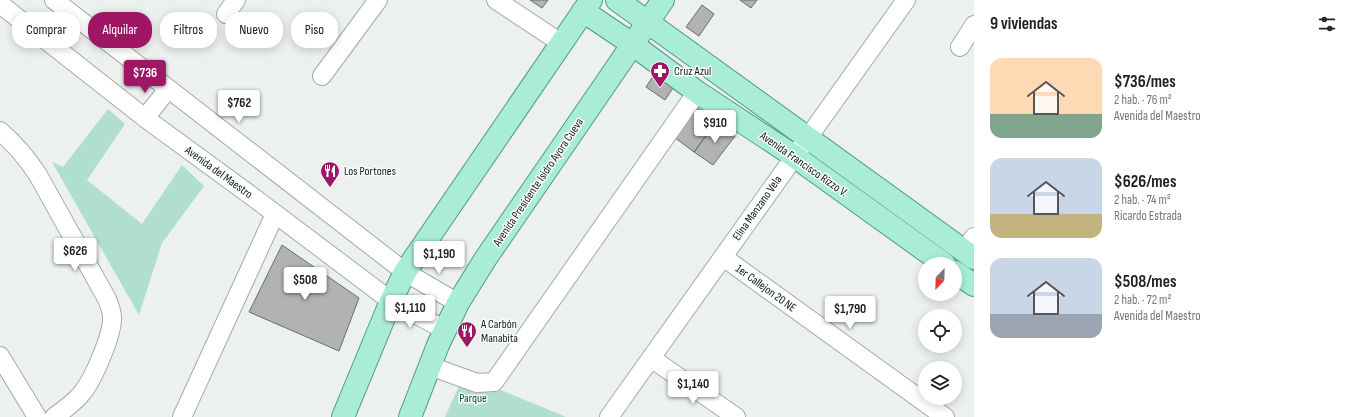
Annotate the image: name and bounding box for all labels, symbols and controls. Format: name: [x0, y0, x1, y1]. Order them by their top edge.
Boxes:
chip: Comprar: [12, 12, 80, 48]
chip: Alquilar: [88, 12, 152, 48]
chip: Filtros: [160, 12, 217, 48]
chip: Nuevo: [225, 12, 283, 48]
chip: Piso: [291, 12, 338, 48]
icon: filters: [1316, 13, 1338, 35]
text: 9 viviendas: [990, 14, 1058, 34]
pin: $736: [121, 60, 169, 94]
pharmacy icon: Cruz Azul: [649, 60, 671, 88]
place label: Cruz Azul: [674, 64, 711, 79]
text: $736: [133, 65, 157, 81]
text: $736/mes: [1114, 72, 1176, 92]
icon: home: [1022, 74, 1070, 122]
pin: $762: [215, 90, 263, 124]
text: 2 hab. · 76 m²: [1114, 92, 1172, 108]
text: $762: [227, 95, 251, 111]
text: Avenida del Maestro: [1114, 108, 1201, 124]
pin: $910: [691, 110, 739, 144]
street label: Avenida Presidente Isidro Ayora Cueva: [489, 115, 587, 250]
text: $910: [703, 115, 727, 131]
street label: Avenida Francisco Rizzo V.: [756, 128, 850, 200]
street label: Avenida del Maestro: [181, 142, 255, 202]
restaurant icon: Los Portones: [319, 160, 341, 188]
place label: Los Portones: [344, 164, 396, 179]
text: $626/mes: [1114, 172, 1176, 192]
street label: Elina Manzano Vela: [730, 173, 786, 244]
icon: home: [1022, 174, 1070, 222]
text: 2 hab. · 74 m²: [1114, 192, 1171, 208]
text: Ricardo Estrada: [1114, 208, 1182, 224]
pin: $626: [51, 238, 99, 272]
pin: $1,190: [406, 241, 472, 275]
text: $626: [63, 243, 87, 259]
text: $1,190: [423, 246, 455, 262]
north arrow: [918, 257, 962, 301]
map controls: [918, 257, 962, 405]
street label: 1er Callejon 20 NE: [732, 261, 799, 315]
pin: $508: [281, 267, 329, 301]
text: $508: [293, 272, 317, 288]
text: $508/mes: [1114, 272, 1176, 292]
icon: home: [1022, 274, 1070, 322]
text: 2 hab. · 72 m²: [1114, 292, 1171, 308]
pin: $1,110: [377, 295, 443, 329]
pin: $1,790: [817, 296, 883, 330]
text: $1,110: [394, 300, 426, 316]
text: $1,790: [834, 301, 866, 317]
text: Avenida del Maestro: [1114, 308, 1201, 324]
button: locate: [918, 309, 962, 353]
place label: A Carbón Manabita: [480, 317, 518, 346]
restaurant icon: A Carbón Manabita: [456, 320, 478, 348]
button: layers: [918, 361, 962, 405]
pin: $1,140: [660, 371, 726, 405]
text: $1,140: [677, 376, 709, 392]
park label: Parque: [459, 391, 487, 406]

